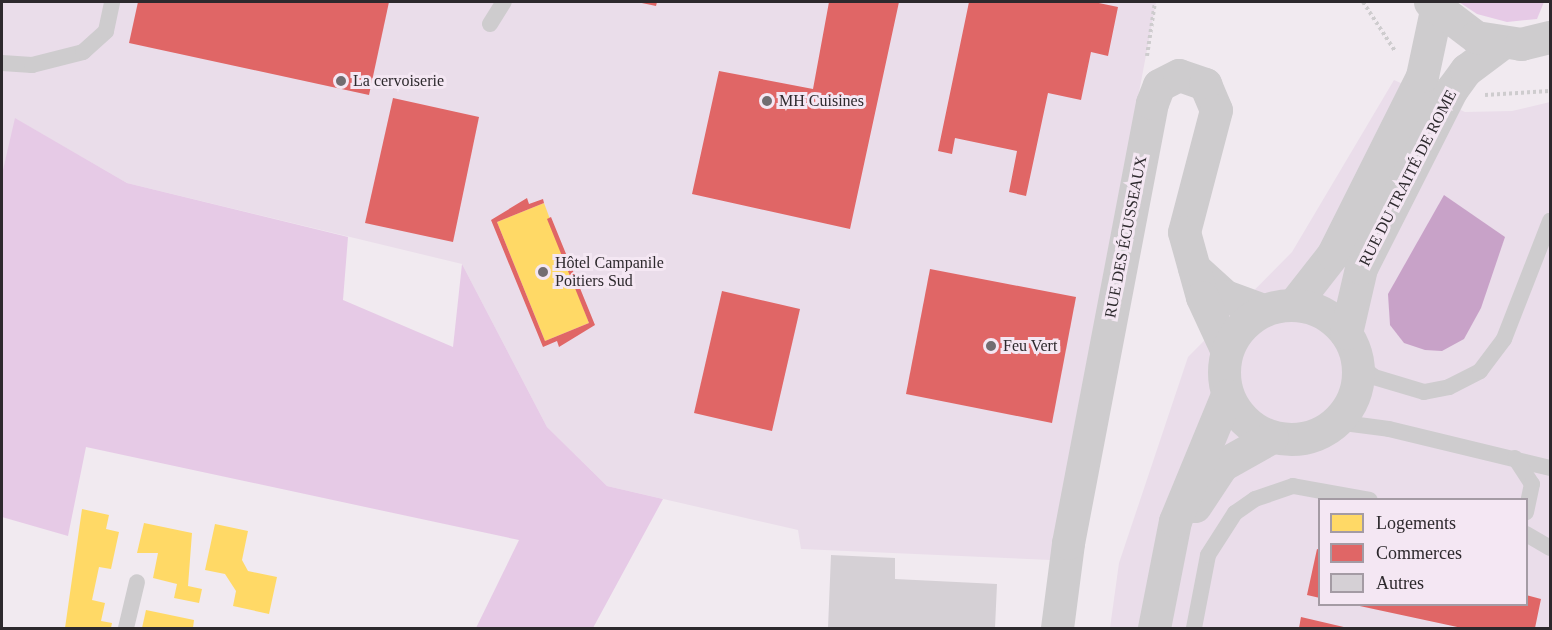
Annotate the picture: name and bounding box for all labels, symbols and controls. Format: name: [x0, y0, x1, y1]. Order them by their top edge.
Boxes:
place label: La cervoiserie: [353, 71, 444, 91]
marker: La cervoiserie: [334, 74, 348, 88]
street label: RUE DU TRAITÉ DE ROME: [1355, 87, 1461, 269]
place label: MH Cuisines: [779, 91, 864, 111]
marker: MH Cuisines: [760, 94, 774, 108]
street label: RUE DES ÉCUSSEAUX: [1101, 154, 1151, 320]
place label: Hôtel Campanile Poitiers Sud: [555, 253, 664, 291]
marker: Hôtel Campanile Poitiers Sud: [536, 265, 550, 279]
place label: Feu Vert: [1003, 336, 1058, 356]
marker: Feu Vert: [984, 339, 998, 353]
legend: [1318, 498, 1528, 606]
text: Logements: [1376, 513, 1456, 533]
text: Commerces: [1376, 543, 1462, 563]
text: Autres: [1376, 573, 1424, 593]

